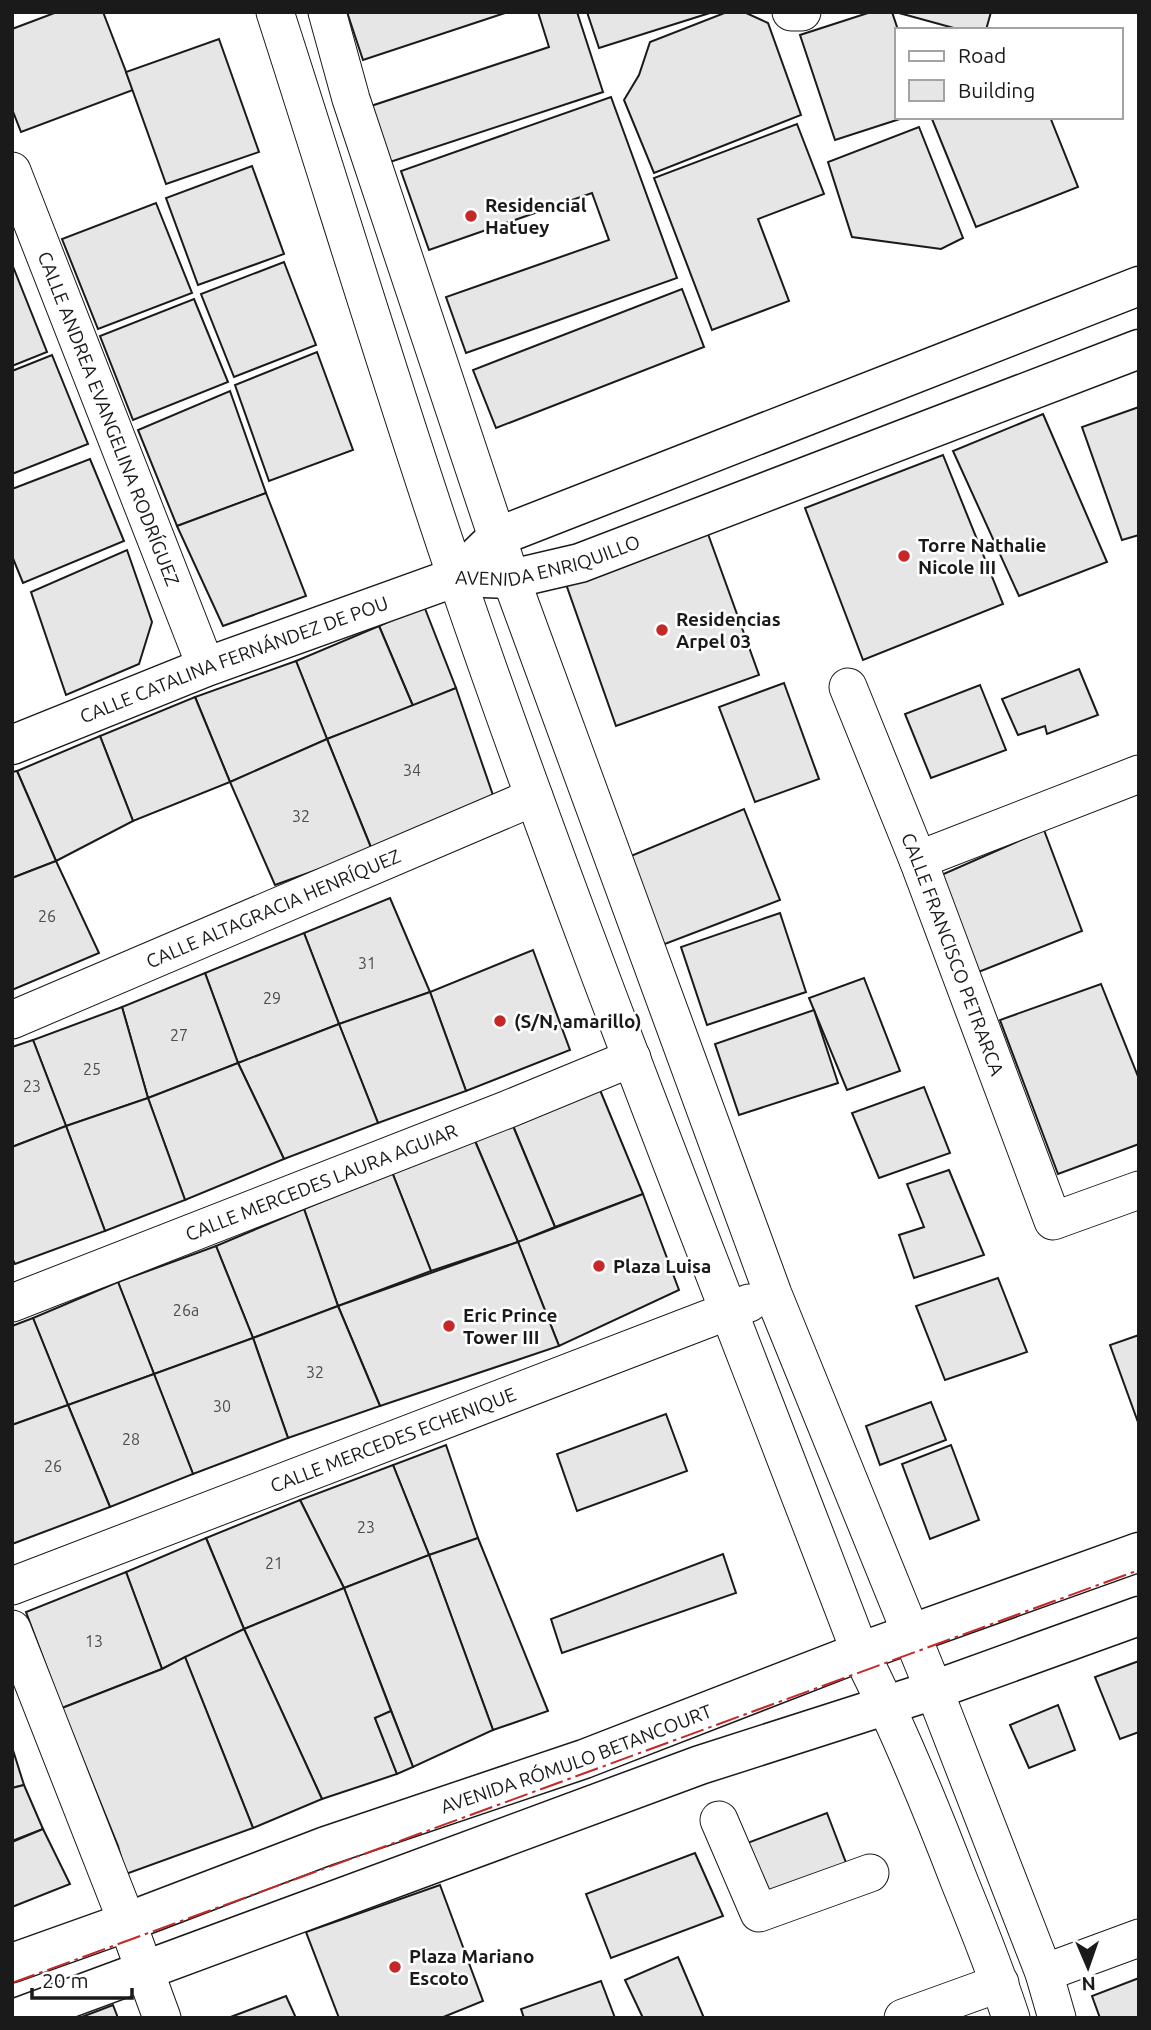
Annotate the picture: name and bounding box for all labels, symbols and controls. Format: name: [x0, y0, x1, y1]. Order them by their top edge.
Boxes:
legend: [895, 28, 1123, 119]
text: Road: [958, 43, 1006, 67]
text: Building: [958, 78, 1035, 102]
place label: Residencial Hatuey: [485, 194, 587, 238]
marker: Residencial Hatuey: [463, 208, 479, 224]
street label: CALLE ANDREA EVANGELINA RODRÍGUEZ: [34, 248, 184, 589]
street label: AVENIDA ENRIQUILLO: [455, 530, 643, 590]
place label: Torre Nathalie Nicole III: [918, 534, 1047, 578]
marker: Torre Nathalie Nicole III: [896, 548, 912, 564]
street label: CALLE CATALINA FERNÁNDEZ DE POU: [77, 591, 391, 728]
place label: Residencias Arpel 03: [676, 608, 781, 652]
marker: Residencias Arpel 03: [654, 622, 670, 638]
house number: 34: [403, 761, 421, 779]
house number: 32: [292, 807, 310, 825]
street label: CALLE FRANCISCO PETRARCA: [897, 829, 1009, 1079]
street label: CALLE ALTAGRACIA HENRÍQUEZ: [143, 844, 404, 972]
house number: 26: [38, 907, 56, 925]
house number: 31: [358, 954, 376, 972]
house number: 29: [263, 989, 281, 1007]
place label: (S/N, amarillo): [514, 1010, 642, 1032]
marker: (S/N, amarillo): [492, 1013, 508, 1029]
house number: 27: [170, 1026, 188, 1044]
house number: 25: [83, 1060, 101, 1078]
house number: 23: [23, 1077, 41, 1095]
street label: CALLE MERCEDES LAURA AGUIAR: [182, 1119, 460, 1245]
place label: Plaza Luisa: [613, 1255, 711, 1277]
marker: Plaza Luisa: [591, 1258, 607, 1274]
house number: 26a: [173, 1301, 199, 1319]
place label: Eric Prince Tower III: [463, 1304, 557, 1348]
marker: Eric Prince Tower III: [441, 1318, 457, 1334]
house number: 32: [306, 1363, 324, 1381]
street label: CALLE MERCEDES ECHENIQUE: [267, 1383, 519, 1497]
house number: 30: [213, 1397, 231, 1415]
house number: 28: [122, 1430, 140, 1448]
house number: 26: [44, 1457, 62, 1475]
house number: 23: [357, 1518, 375, 1536]
house number: 21: [265, 1554, 283, 1572]
house number: 13: [85, 1632, 103, 1650]
street label: AVENIDA RÓMULO BETANCOURT: [438, 1699, 715, 1818]
north arrow: [1053, 1932, 1123, 2002]
place label: Plaza Mariano Escoto: [409, 1945, 534, 1989]
scale bar: [32, 1956, 131, 2000]
marker: Plaza Mariano Escoto: [387, 1959, 403, 1975]
text: 20 m: [42, 1968, 89, 1992]
text: N: [1081, 1973, 1096, 1995]

